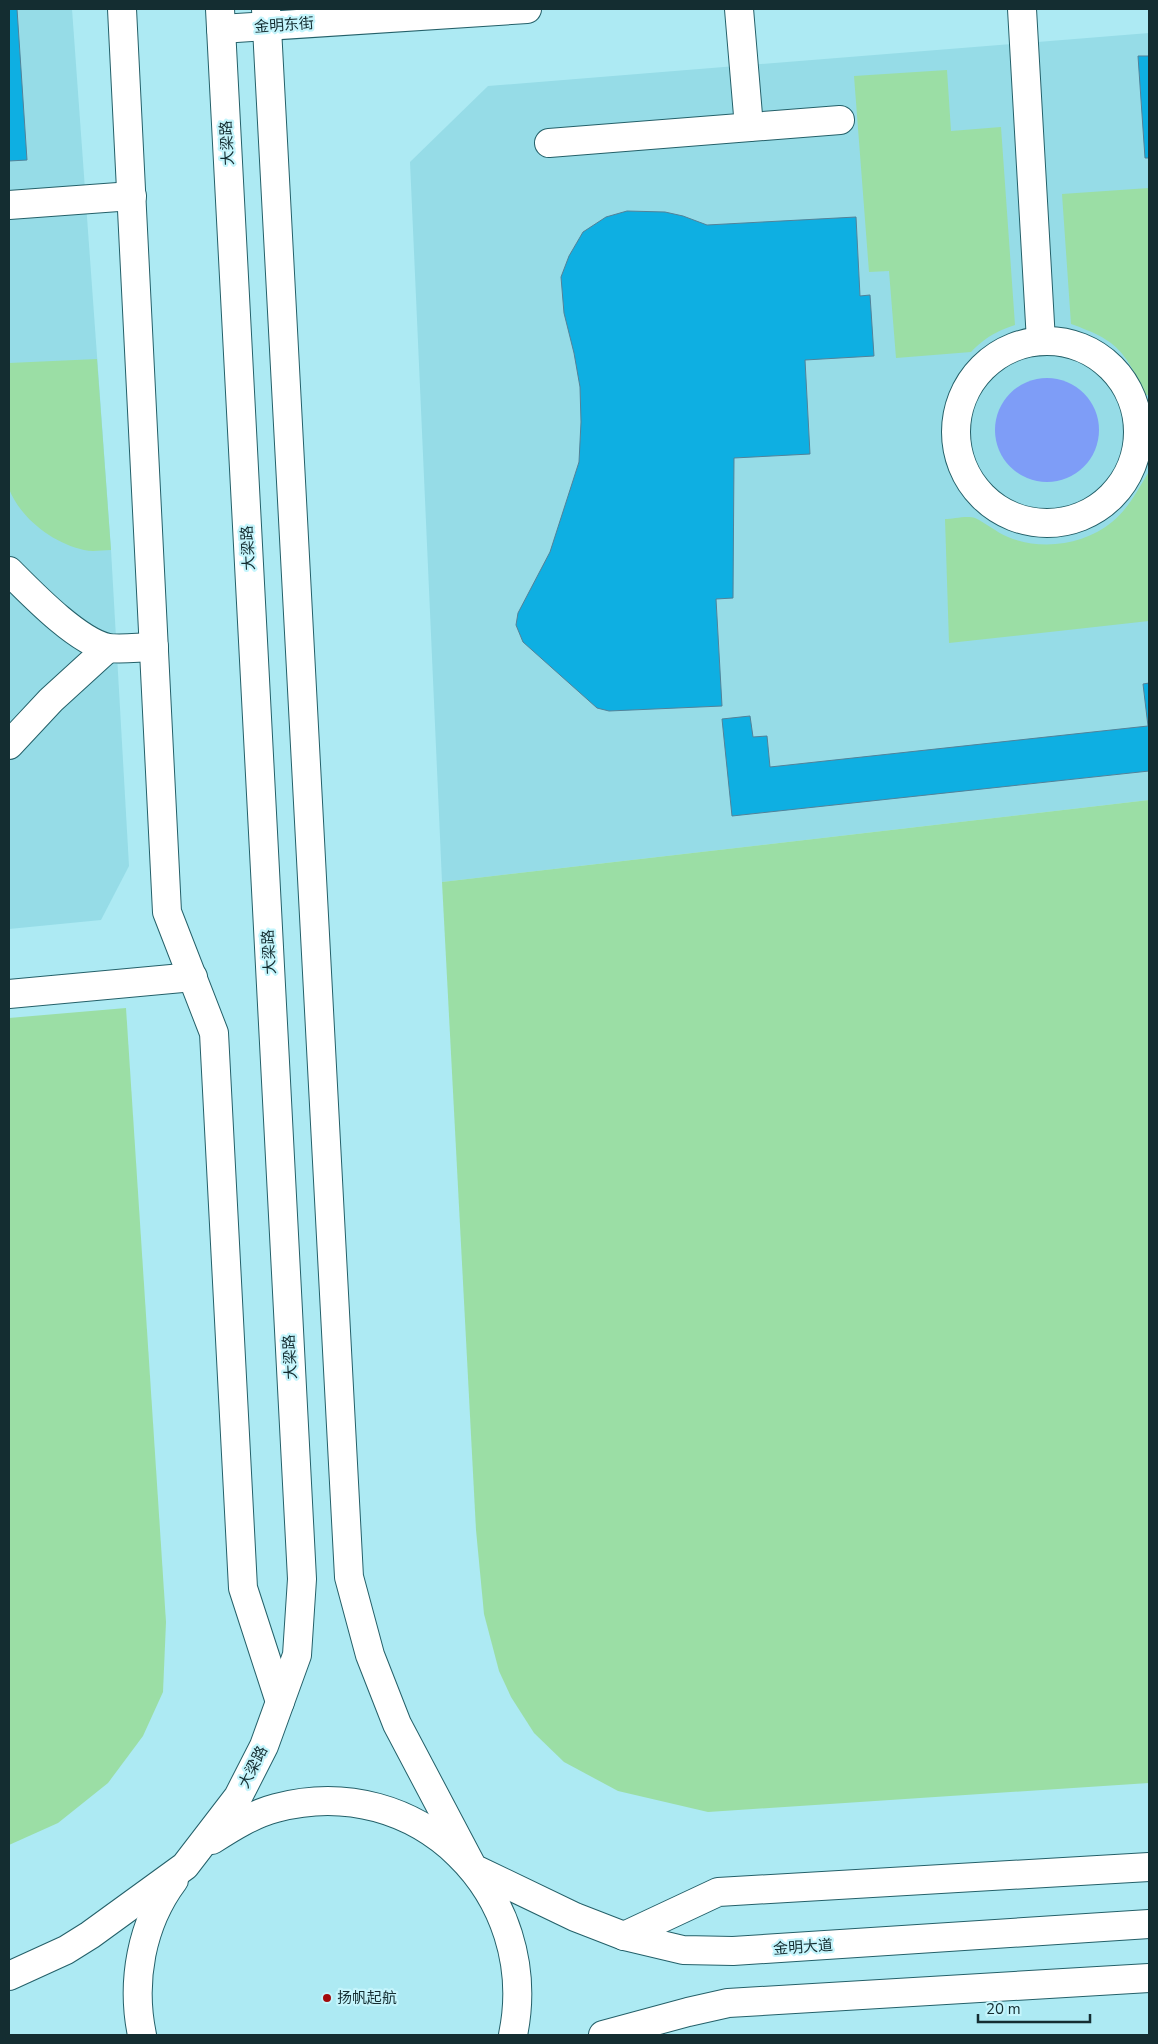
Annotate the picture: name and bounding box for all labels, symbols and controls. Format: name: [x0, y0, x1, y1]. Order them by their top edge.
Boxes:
street label: 金明东街: [253, 13, 315, 37]
street label: 大梁路: [216, 120, 238, 166]
street label: 大梁路: [237, 525, 259, 571]
street label: 大梁路: [258, 929, 280, 975]
street label: 大梁路: [279, 1334, 301, 1380]
street label: 大梁路: [234, 1742, 272, 1792]
street label: 金明大道: [772, 1935, 834, 1959]
place label: 扬帆起航: [337, 1988, 397, 2008]
marker: 扬帆起航: [321, 1992, 333, 2004]
scale bar: [978, 1992, 1090, 2024]
text: 20 m: [986, 1999, 1021, 2019]

